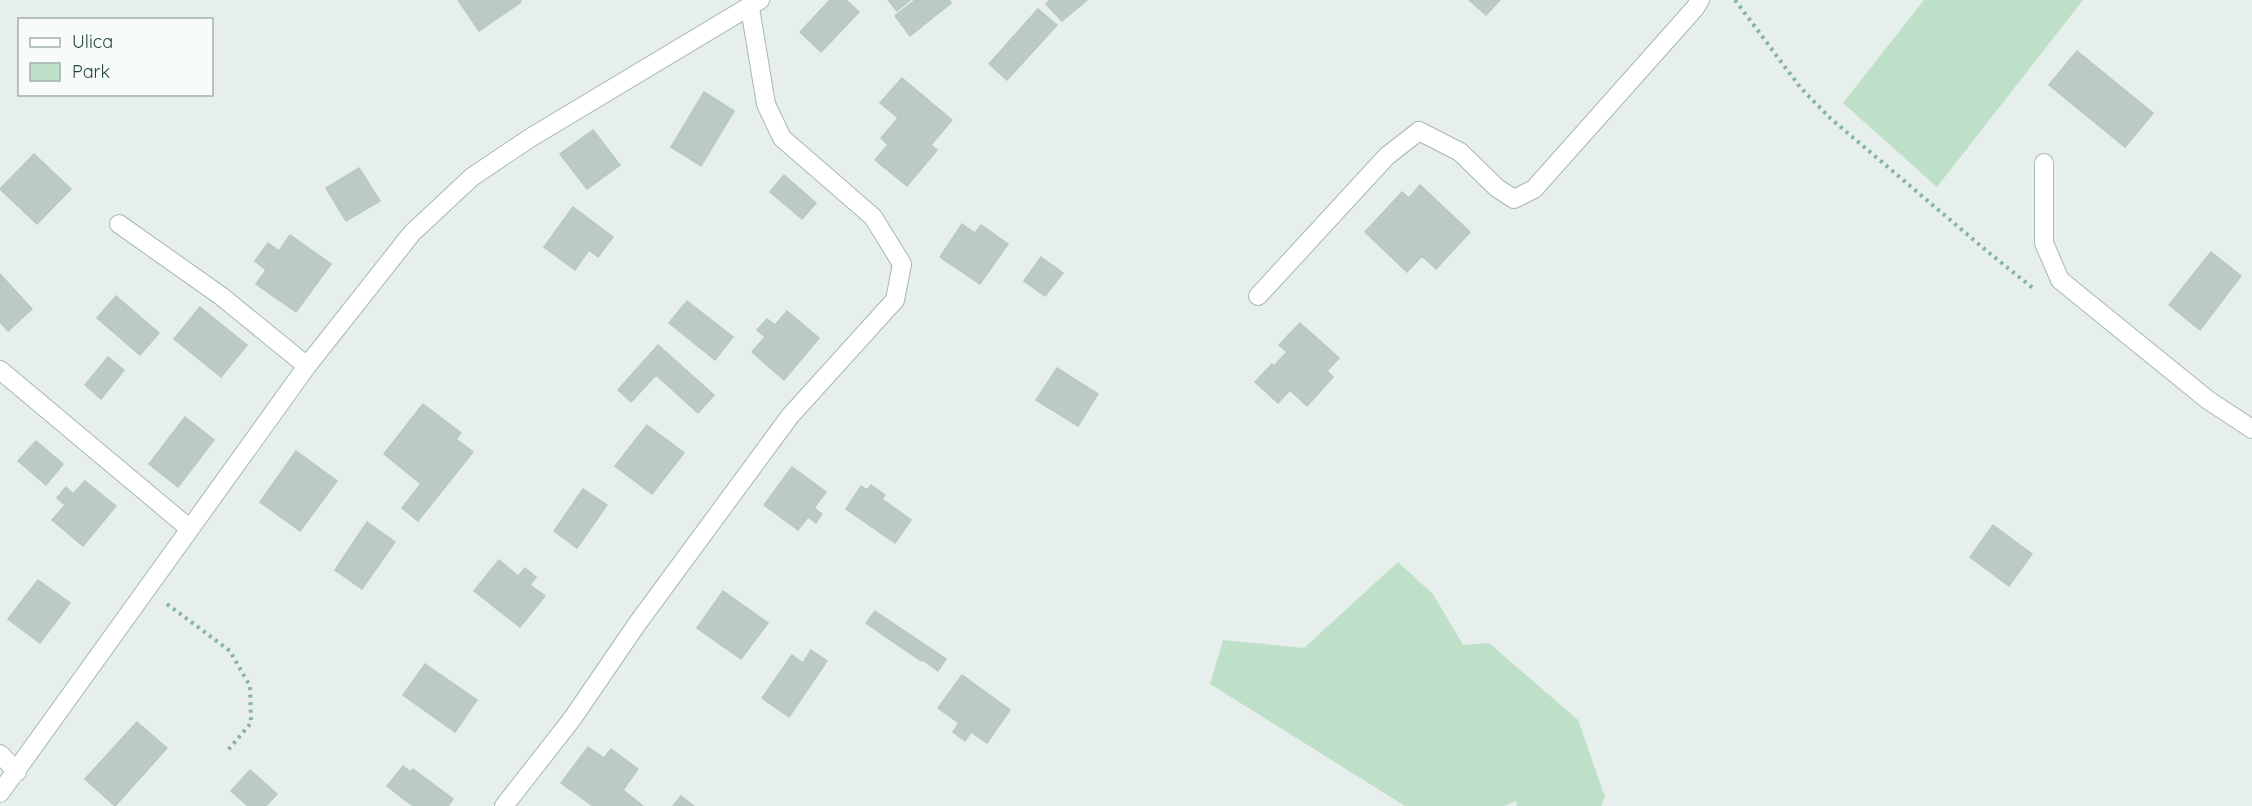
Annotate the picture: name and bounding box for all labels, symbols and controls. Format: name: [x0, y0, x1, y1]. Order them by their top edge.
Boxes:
legend: [18, 18, 213, 96]
text: Ulica: [72, 30, 113, 53]
text: Park: [72, 60, 110, 83]

